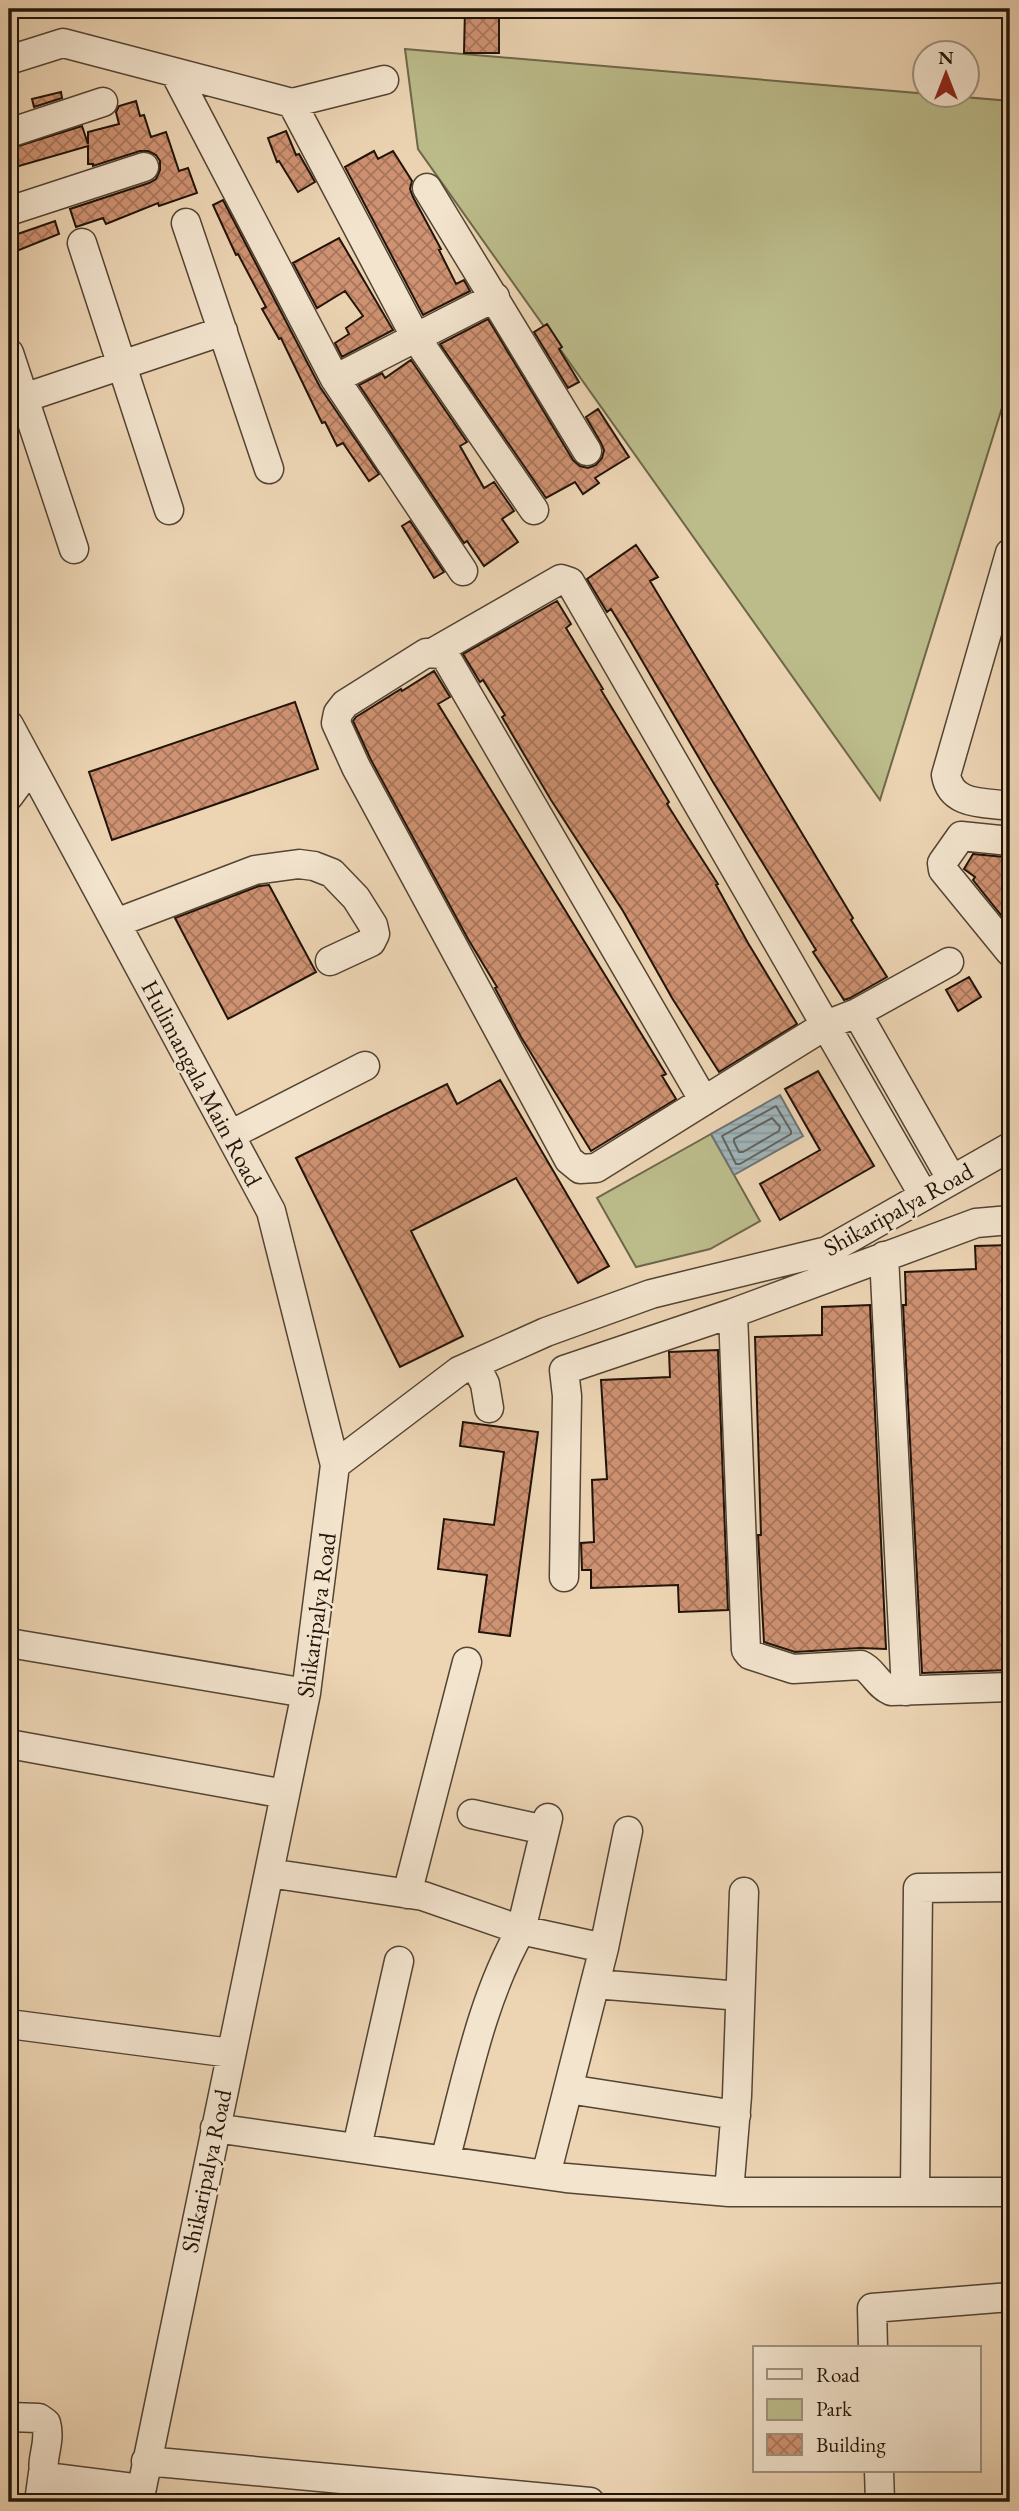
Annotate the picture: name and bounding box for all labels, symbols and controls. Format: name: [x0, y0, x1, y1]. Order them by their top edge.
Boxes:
north arrow: [911, 38, 981, 108]
text: N: [938, 45, 954, 70]
street label: Hulimangala Main Road: [135, 975, 270, 1192]
street label: Shikaripalya Road: [818, 1155, 979, 1263]
street label: Shikaripalya Road: [289, 1530, 343, 1699]
street label: Shikaripalya Road: [174, 2086, 239, 2256]
legend: [753, 2346, 981, 2472]
text: Road: [816, 2361, 860, 2388]
text: Park: [816, 2395, 853, 2422]
text: Building: [816, 2431, 886, 2458]

